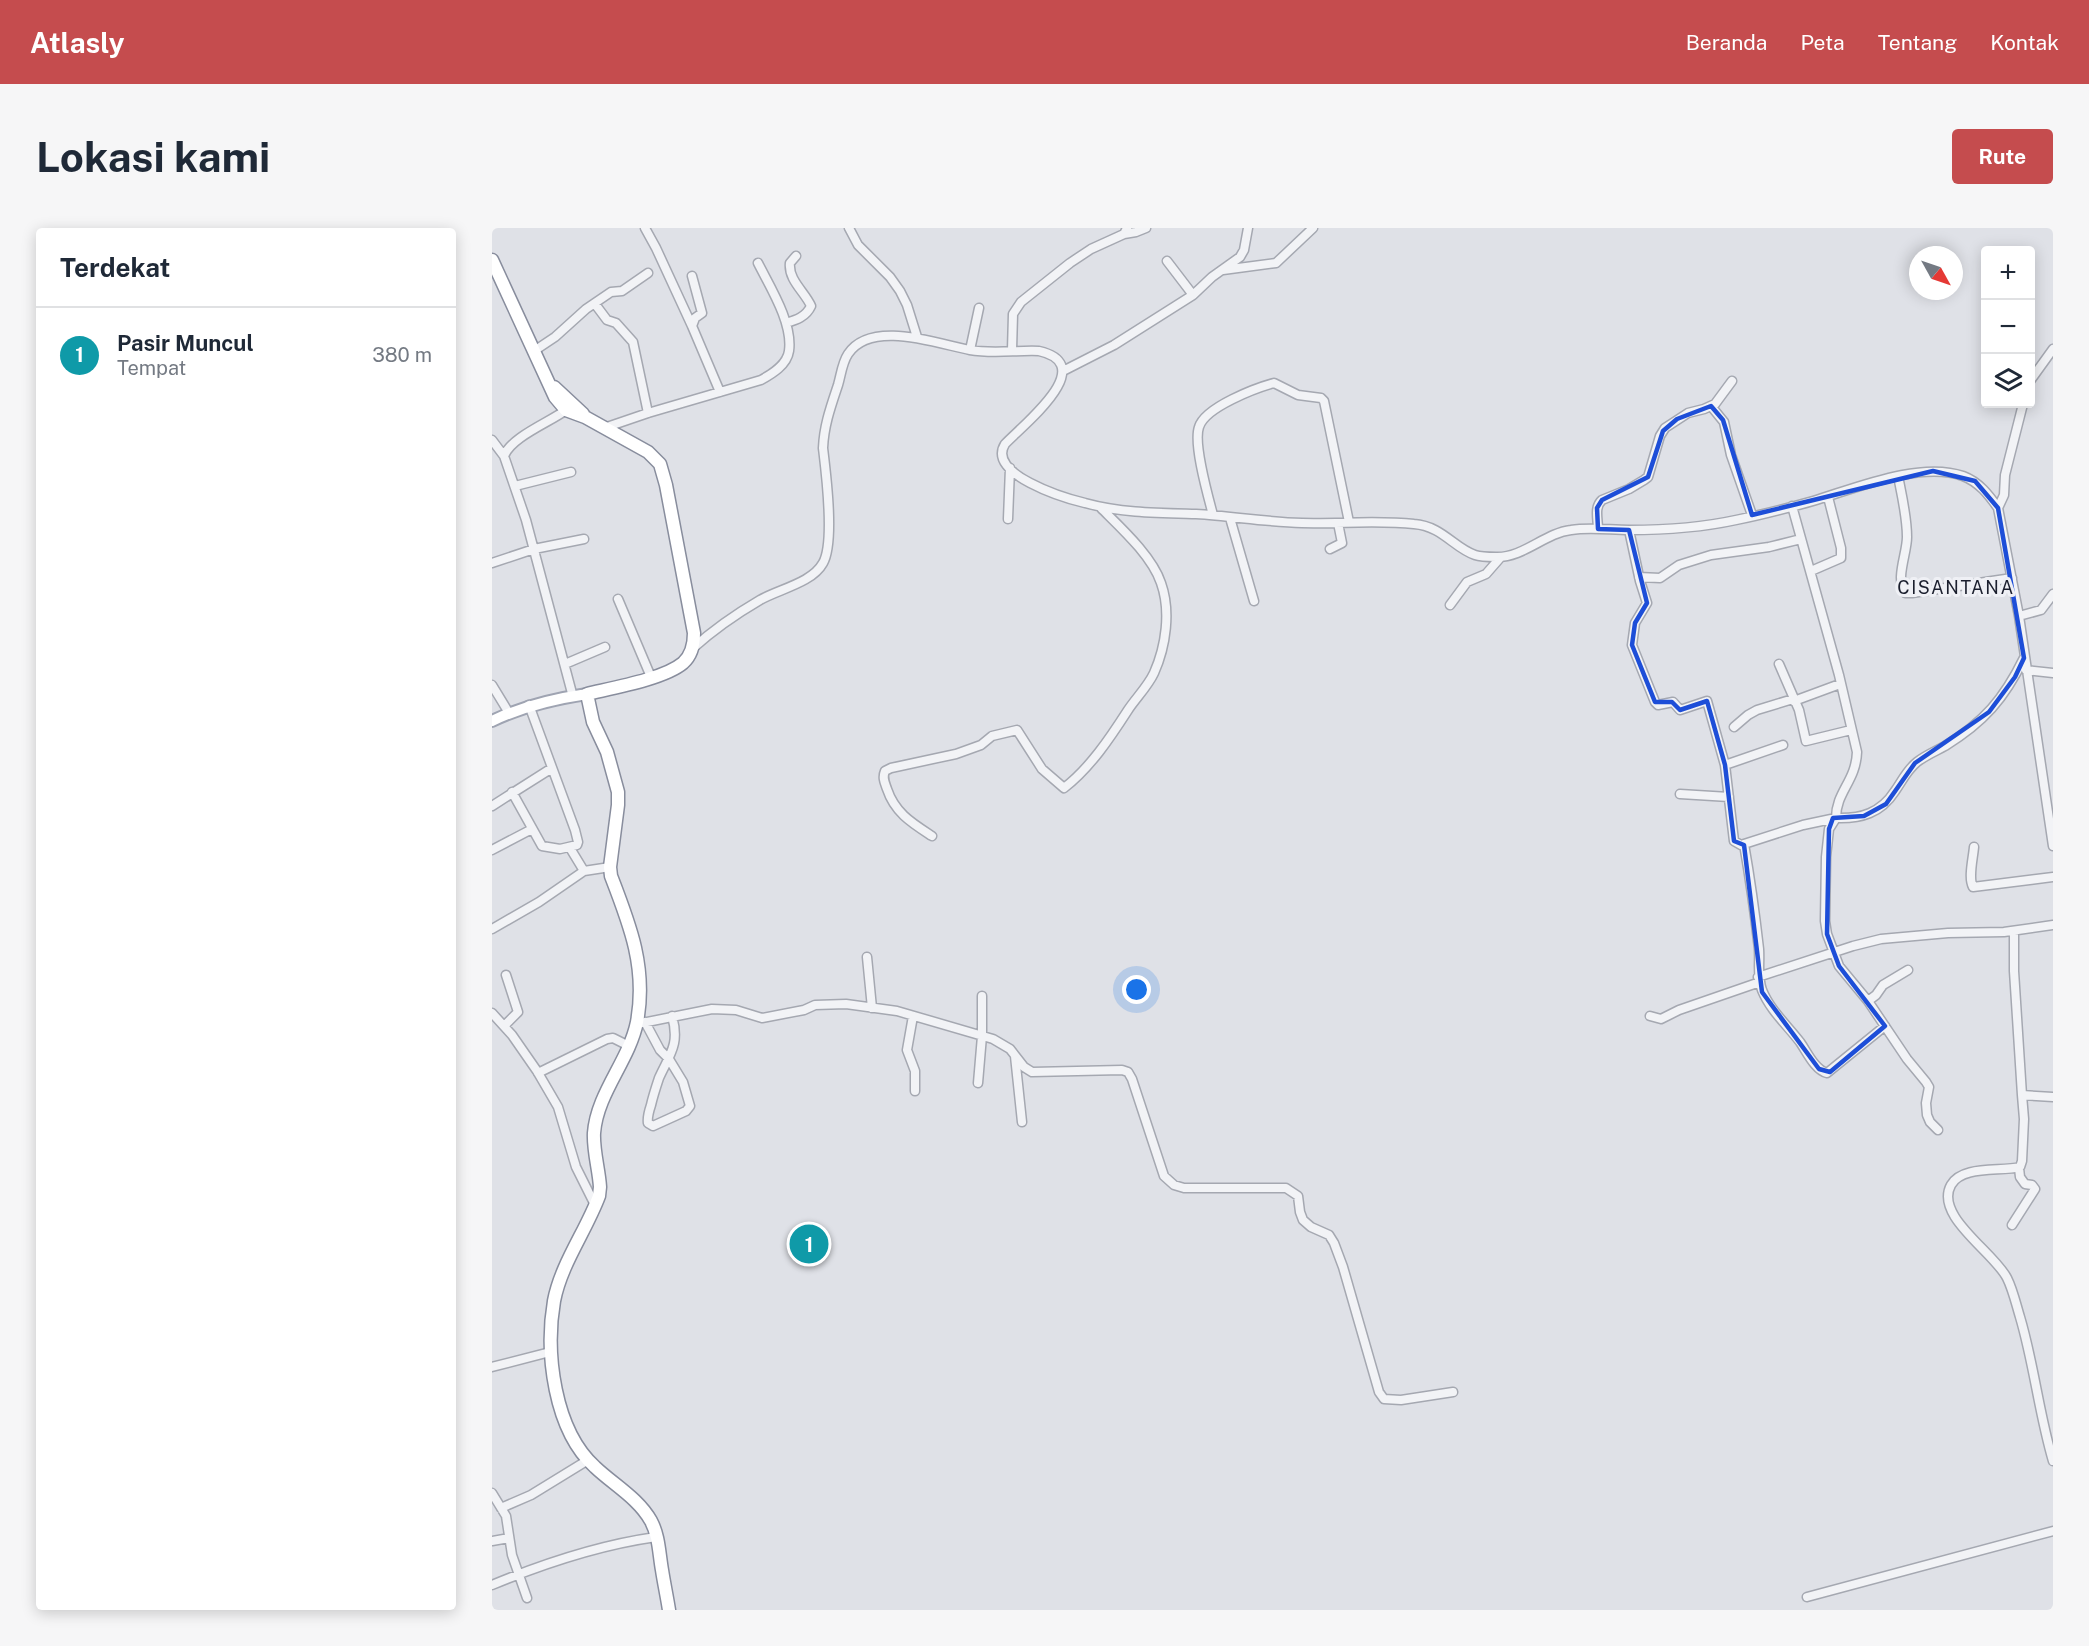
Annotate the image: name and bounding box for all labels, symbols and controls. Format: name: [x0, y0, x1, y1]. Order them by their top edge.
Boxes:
text: Atlasly: [30, 26, 124, 59]
text: Beranda: [1686, 30, 1767, 55]
text: Peta: [1800, 30, 1845, 55]
text: Tentang: [1878, 30, 1957, 55]
text: Kontak: [1990, 30, 2059, 55]
button: Rute: [1952, 129, 2053, 184]
text: Lokasi kami: [36, 132, 270, 181]
north arrow: [1909, 246, 1963, 300]
map controls: [1981, 246, 2035, 408]
button: +: [1981, 246, 2035, 300]
text: Terdekat: [60, 252, 170, 283]
button: −: [1981, 300, 2035, 354]
text: Pasir Muncul: [117, 330, 254, 356]
text: 1: [75, 343, 84, 367]
text: 380 m: [372, 343, 432, 367]
button: layers: [1981, 354, 2035, 408]
text: Tempat: [117, 356, 186, 380]
district label: CISANTANA: [1897, 577, 2015, 598]
your location: [1122, 975, 1151, 1004]
pin: 1: [790, 1222, 828, 1266]

